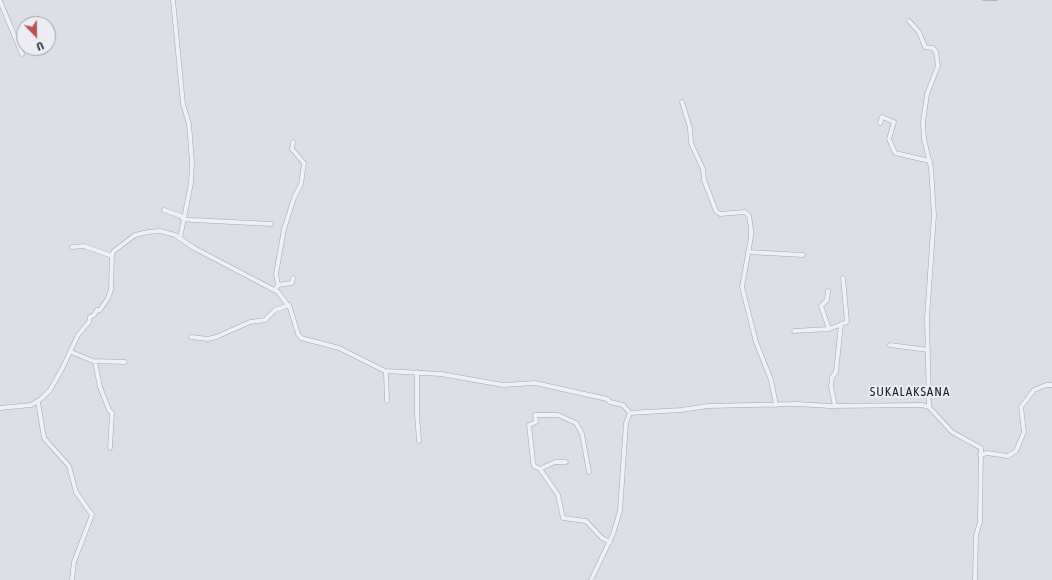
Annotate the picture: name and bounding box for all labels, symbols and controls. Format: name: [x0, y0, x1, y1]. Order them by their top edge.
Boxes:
north arrow: [16, 16, 56, 56]
text: U: [35, 39, 45, 53]
district label: SUKALAKSANA: [870, 384, 950, 400]

